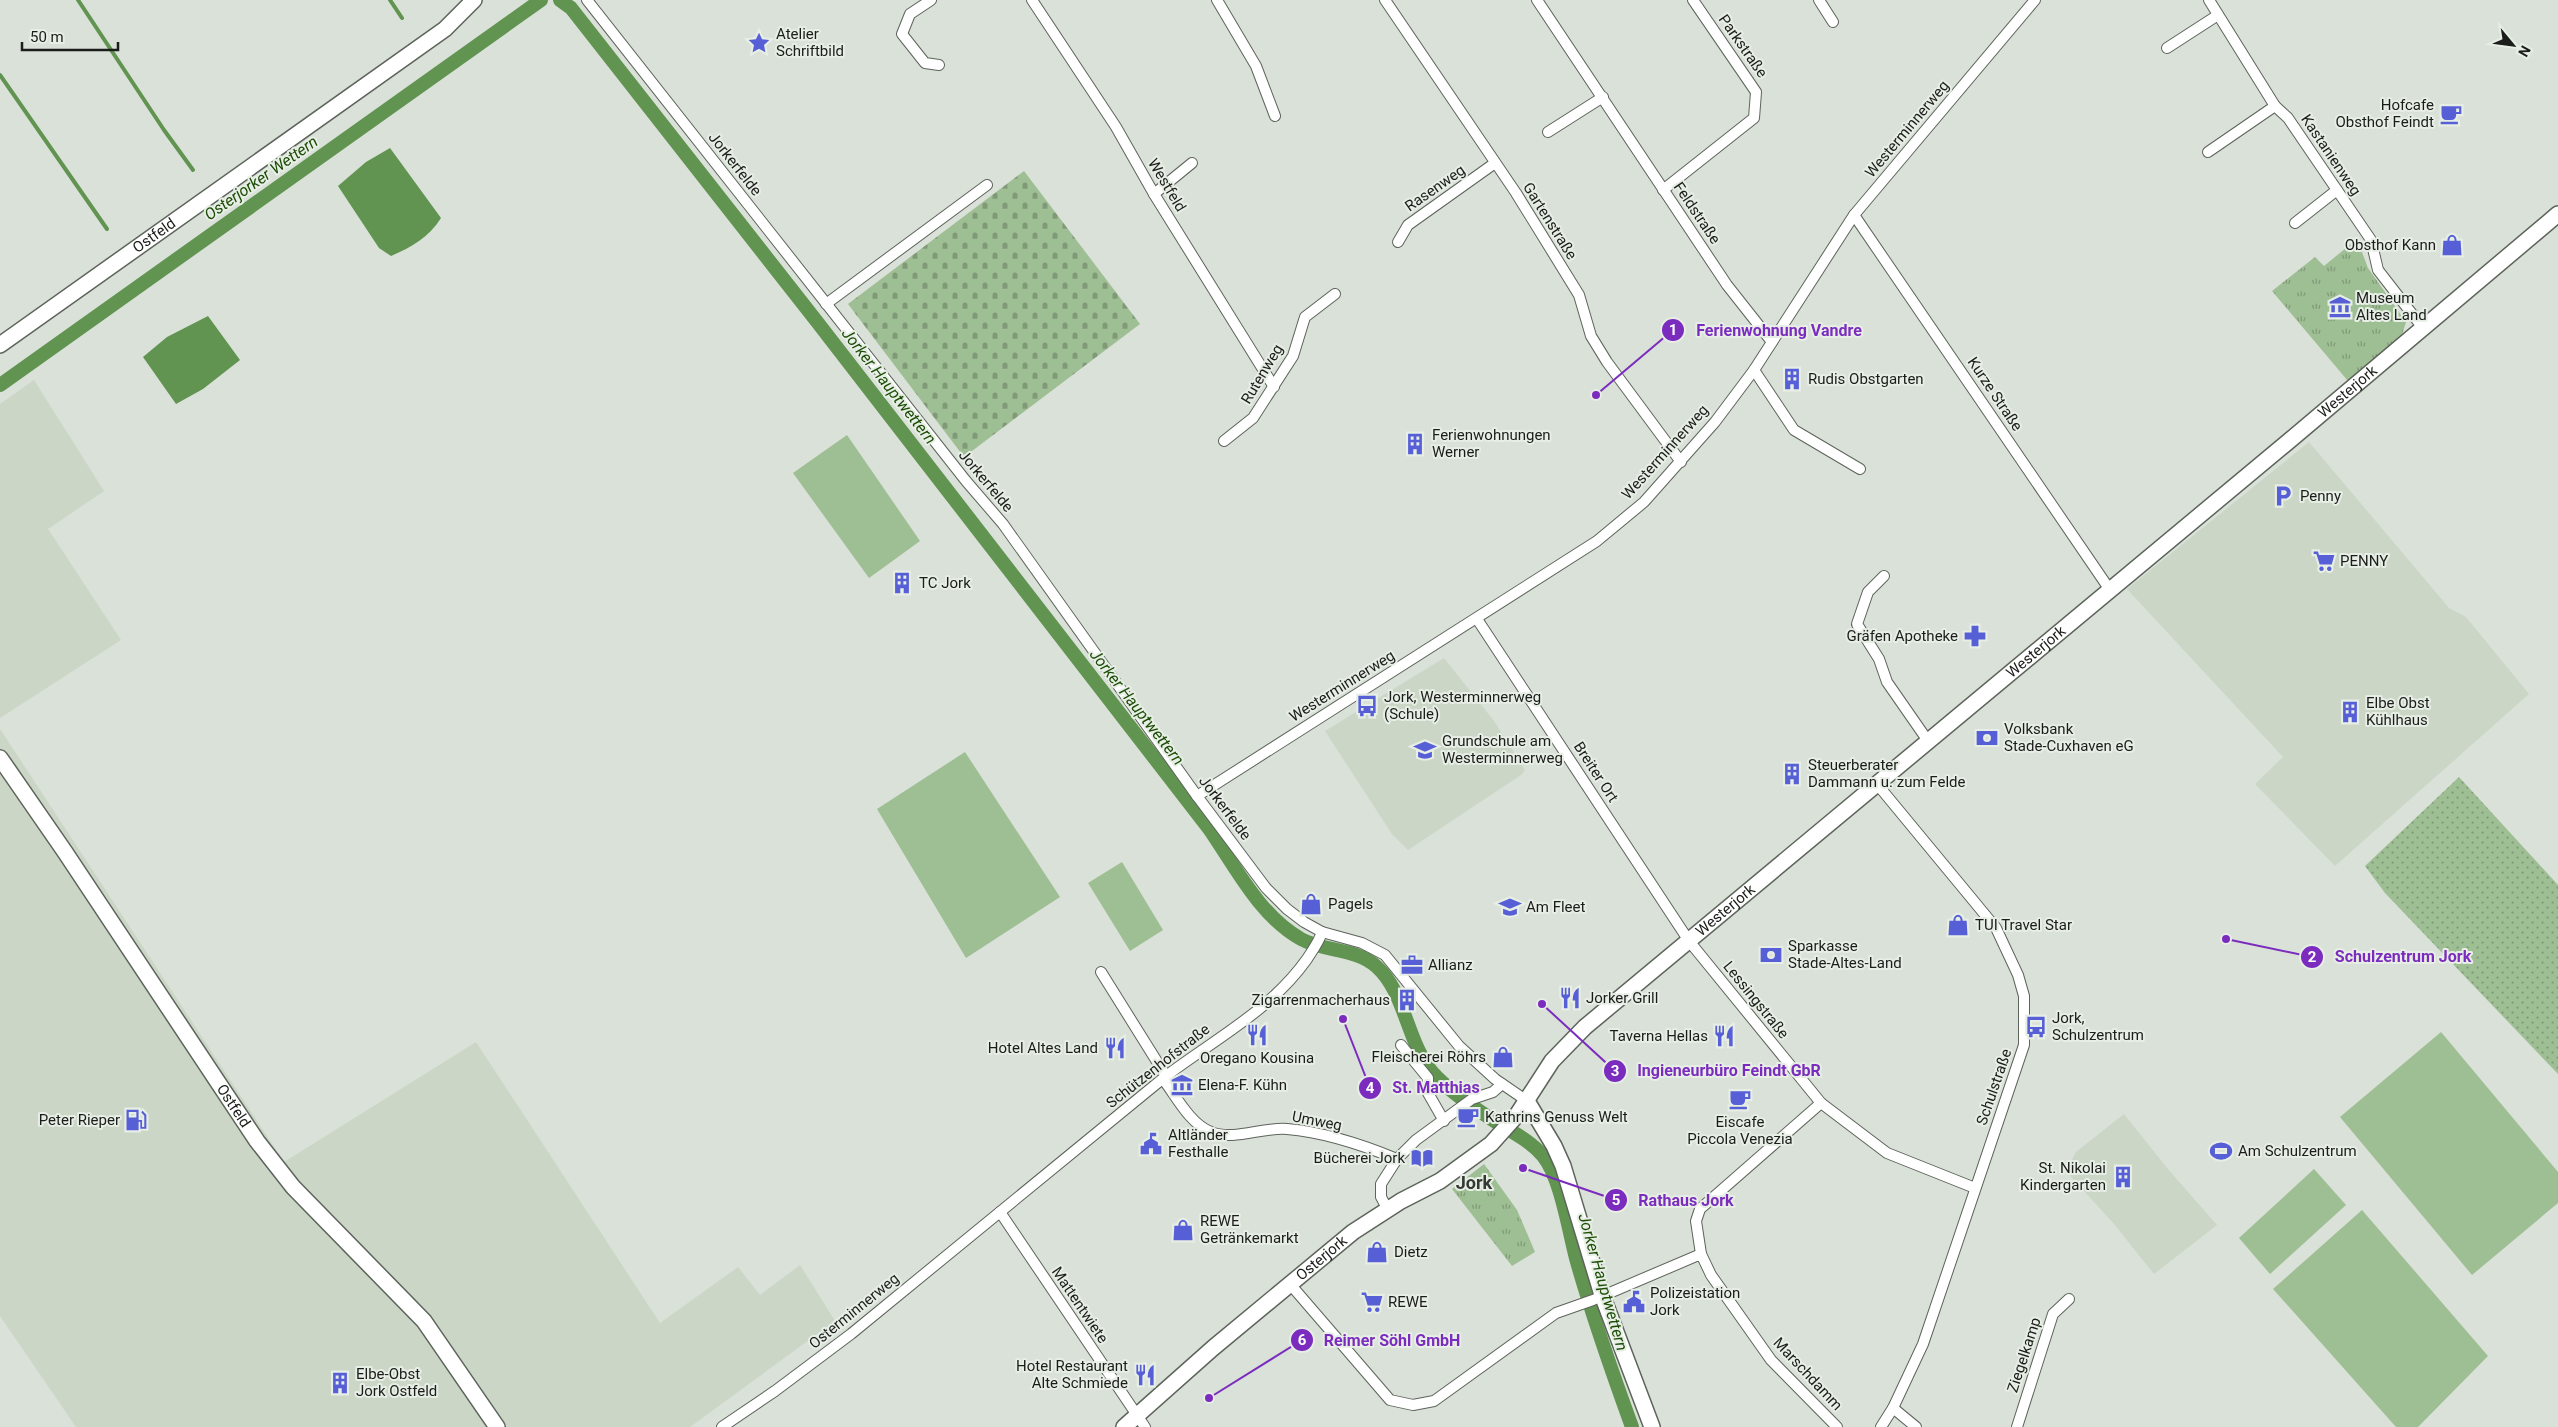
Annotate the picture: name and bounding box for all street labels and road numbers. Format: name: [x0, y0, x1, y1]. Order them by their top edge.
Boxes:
street label: Parkstraße: [1715, 11, 1771, 81]
street label: Westerminnerweg: [1861, 77, 1953, 181]
street label: Kastanienweg: [2297, 111, 2365, 199]
street label: Jorkerfelde: [705, 129, 765, 199]
street label: Westfeld: [1144, 155, 1190, 215]
street label: Rasenweg: [1402, 161, 1468, 215]
street label: Gartenstraße: [1519, 179, 1581, 263]
street label: Feldstraße: [1670, 179, 1724, 247]
street label: Ostfeld: [129, 214, 179, 257]
street label: Rutenweg: [1237, 341, 1287, 407]
street label: Kurze Straße: [1964, 354, 2026, 434]
street label: Westerjork: [2314, 361, 2381, 422]
street label: Westerminnerweg: [1618, 401, 1712, 503]
street label: Jorkerfelde: [955, 446, 1017, 516]
street label: Westerjork: [2002, 622, 2069, 682]
street label: Westerminnerweg: [1286, 646, 1398, 726]
street label: Breiter Ort: [1570, 738, 1622, 806]
street label: Jorkerfelde: [1195, 772, 1255, 844]
street label: Westerjork: [1692, 880, 1759, 940]
street label: Lessingstraße: [1719, 958, 1793, 1042]
street label: Schützenhofstraße: [1103, 1020, 1213, 1112]
street label: Schulstraße: [1973, 1046, 2015, 1127]
street label: Ostfeld: [213, 1081, 254, 1131]
street label: Umweg: [1290, 1107, 1344, 1135]
street label: Osterjork: [1292, 1231, 1351, 1284]
street label: Mattentwiete: [1048, 1264, 1112, 1347]
street label: Osterminnerweg: [806, 1269, 902, 1353]
street label: Ziegelkamp: [2003, 1315, 2045, 1395]
street label: Marschdamm: [1770, 1334, 1846, 1414]

